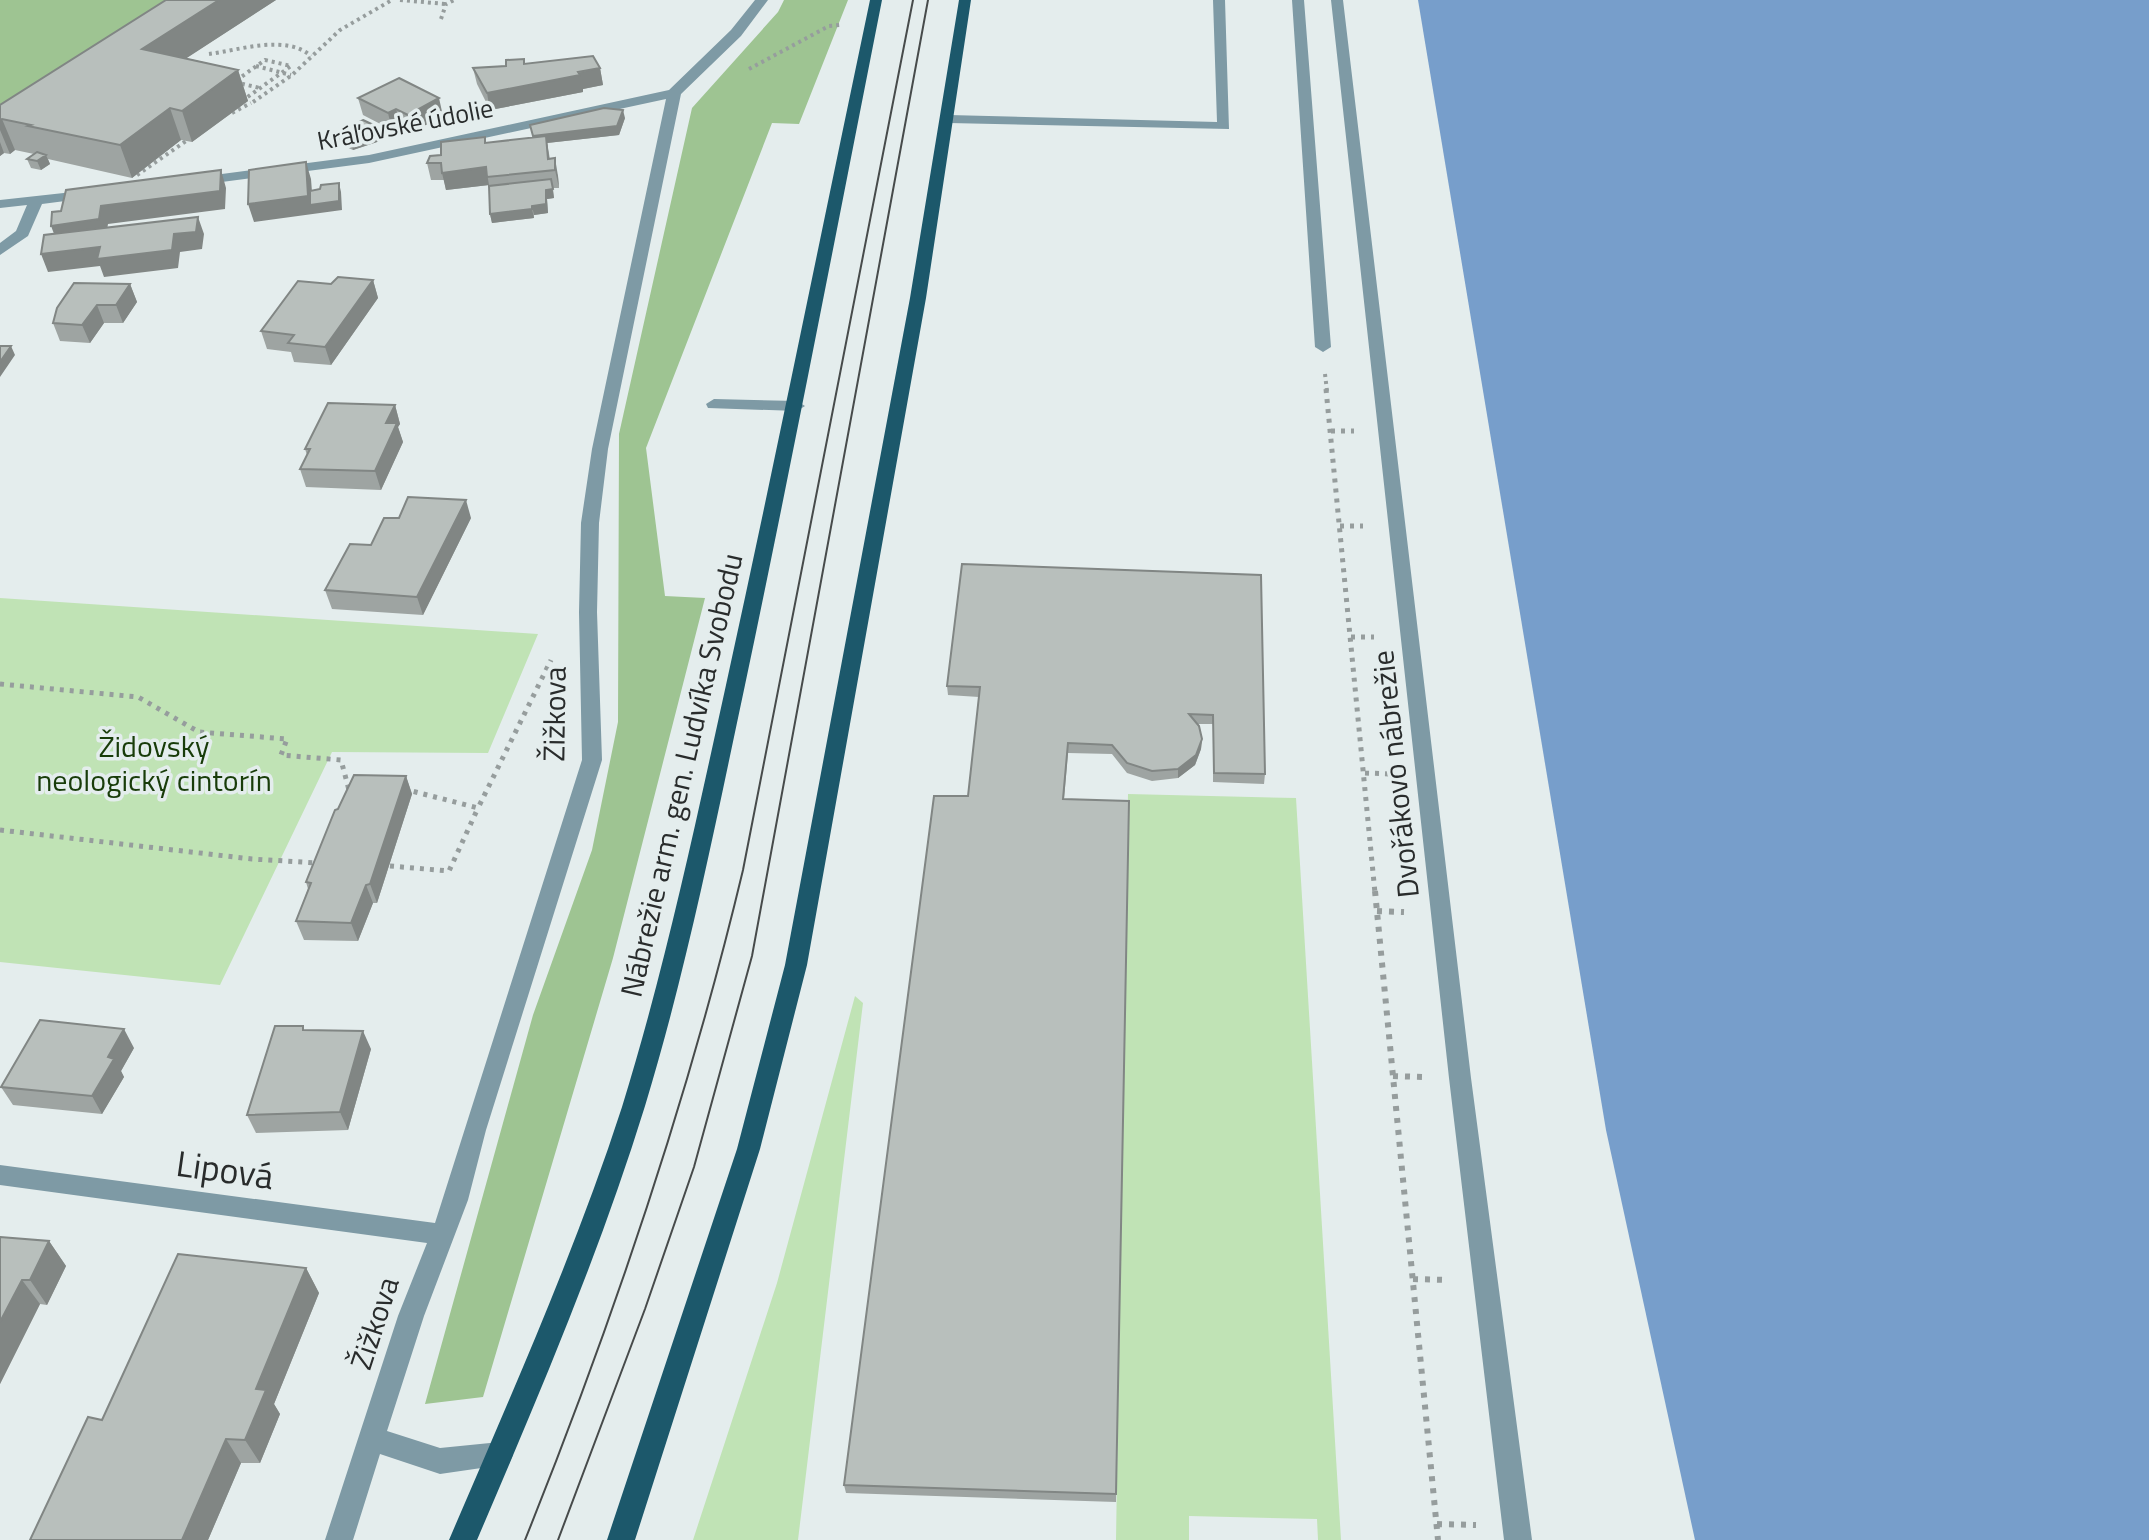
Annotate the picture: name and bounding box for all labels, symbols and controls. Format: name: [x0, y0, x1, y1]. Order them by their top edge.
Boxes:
street label: Kráľovské údolie: [314, 88, 496, 160]
street label: Nábrežie arm. gen. Ludvíka Svobodu: [607, 549, 755, 1001]
street label: Dvořákovo nábrežie: [1359, 648, 1431, 900]
street label: Žižkova: [530, 666, 578, 762]
park label: Židovský neologický cintorín: [36, 723, 272, 803]
street label: Lipová: [173, 1135, 277, 1203]
street label: Žižkova: [337, 1271, 411, 1375]

